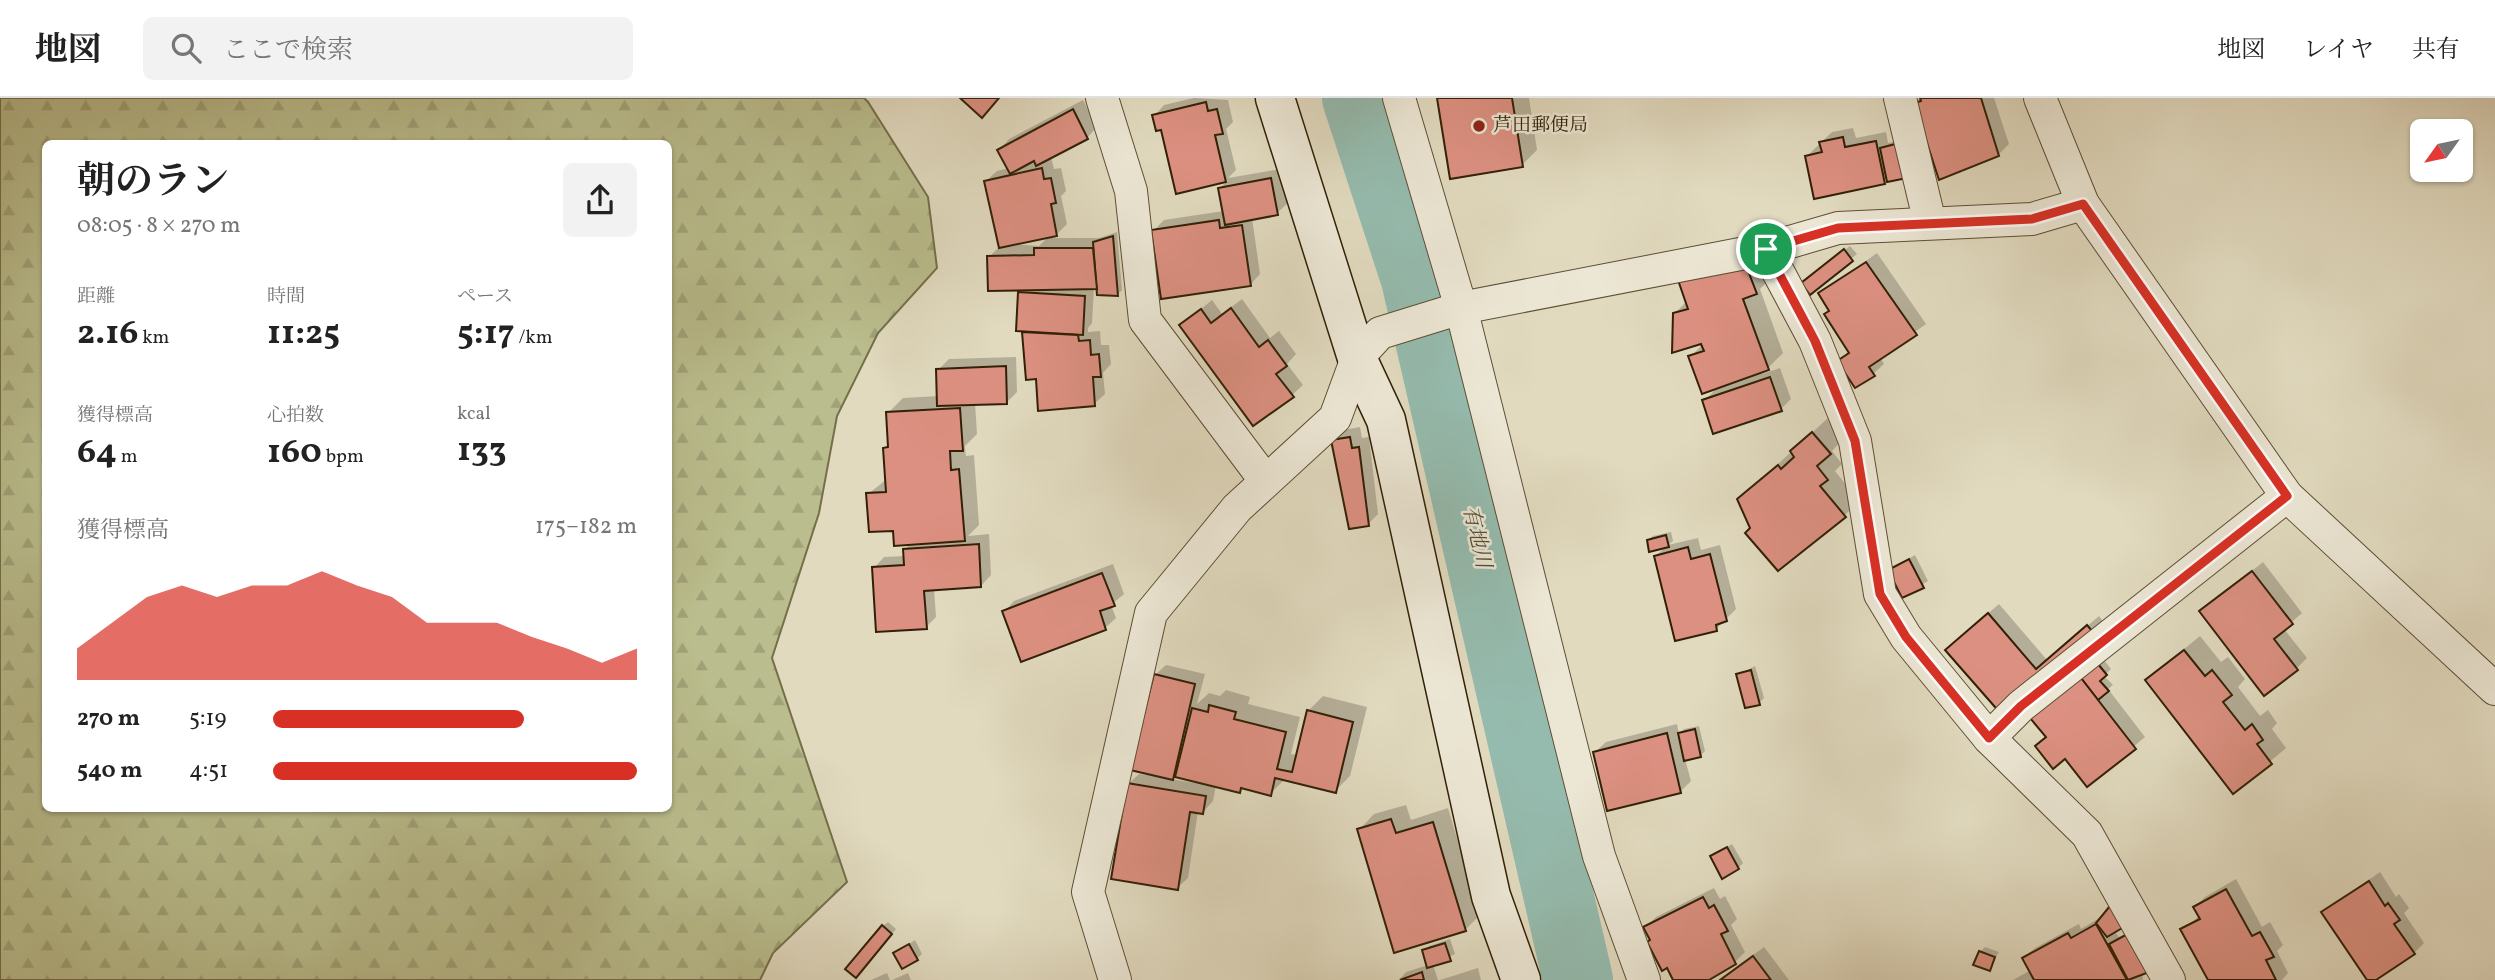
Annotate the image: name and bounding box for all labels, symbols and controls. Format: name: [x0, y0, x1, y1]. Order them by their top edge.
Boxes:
search box: [143, 17, 633, 80]
text: 地図: [35, 29, 101, 75]
icon: search: [167, 29, 205, 67]
text: ここで検索: [223, 33, 353, 69]
text: 地図: [2217, 34, 2265, 68]
text: レイヤ: [2303, 34, 2374, 68]
text: 共有: [2412, 34, 2460, 68]
place label: 芦田郵便局: [1493, 113, 1588, 139]
marker: 芦田郵便局: [1471, 118, 1487, 134]
north arrow: [2410, 119, 2473, 182]
map controls: [2410, 119, 2473, 182]
text: 朝のラン: [77, 157, 229, 210]
button: share: [563, 163, 637, 237]
text: 08:05 · 8 × 270 m: [77, 210, 241, 242]
pin: [1736, 219, 1796, 279]
icon: arrive: [1747, 230, 1785, 268]
text: 距離: [77, 284, 115, 310]
text: 時間: [267, 284, 305, 310]
text: ペース: [457, 284, 513, 310]
text: 2.16: [77, 310, 138, 358]
text: 11:25: [267, 310, 340, 358]
text: 5:17: [457, 310, 515, 358]
text: km: [138, 325, 169, 351]
text: /km: [515, 325, 552, 351]
text: kcal: [457, 401, 491, 427]
text: 獲得標高: [77, 403, 153, 429]
text: 心拍数: [267, 403, 324, 429]
text: 133: [457, 427, 507, 475]
text: 64: [77, 429, 117, 477]
text: 160: [267, 429, 322, 477]
text: m: [117, 444, 138, 470]
text: bpm: [322, 444, 364, 470]
water label: 有地川: [1455, 503, 1498, 573]
text: 175–182 m: [535, 511, 637, 543]
text: 獲得標高: [77, 515, 169, 547]
text: 270 m: [77, 703, 140, 735]
text: 5:19: [189, 703, 226, 735]
text: 540 m: [77, 755, 143, 787]
text: 4:51: [189, 755, 228, 787]

